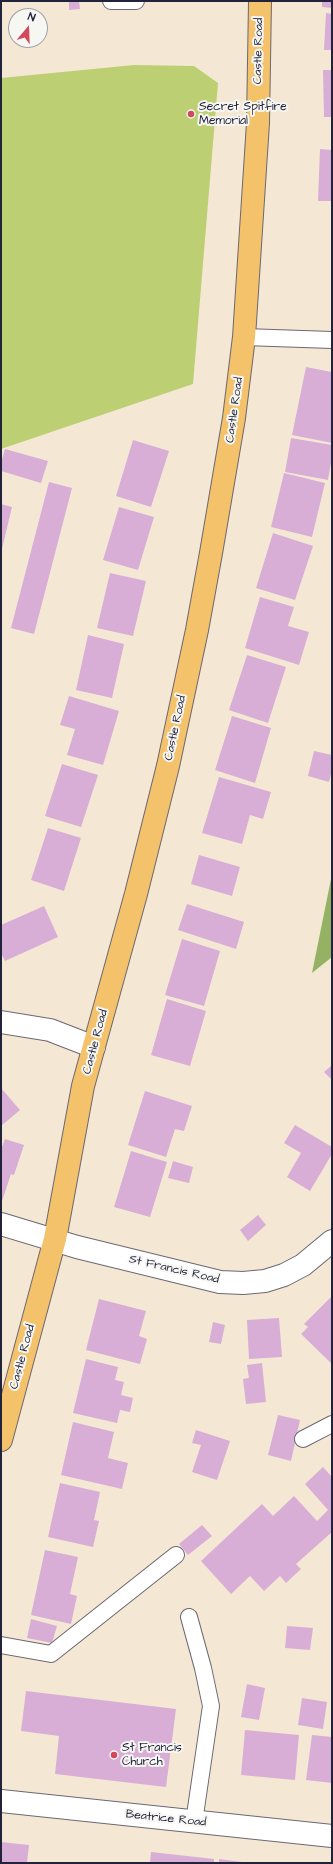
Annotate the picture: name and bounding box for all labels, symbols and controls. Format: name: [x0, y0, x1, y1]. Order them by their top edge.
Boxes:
north arrow: [8, 8, 48, 48]
text: N: [26, 9, 37, 25]
street label: Castle Road: [251, 18, 267, 84]
place label: Secret Spitfire Memorial: [199, 100, 287, 128]
marker: Secret Spitfire Memorial: [186, 109, 196, 119]
street label: Castle Road: [223, 376, 247, 444]
street label: Castle Road: [162, 694, 190, 762]
street label: Castle Road: [80, 1008, 112, 1076]
street label: St Francis Road: [127, 1253, 221, 1287]
street label: Castle Road: [7, 1323, 39, 1391]
place label: St Francis Church: [122, 1741, 182, 1769]
marker: St Francis Church: [109, 1750, 119, 1760]
street label: Beatrice Road: [125, 1808, 207, 1830]

